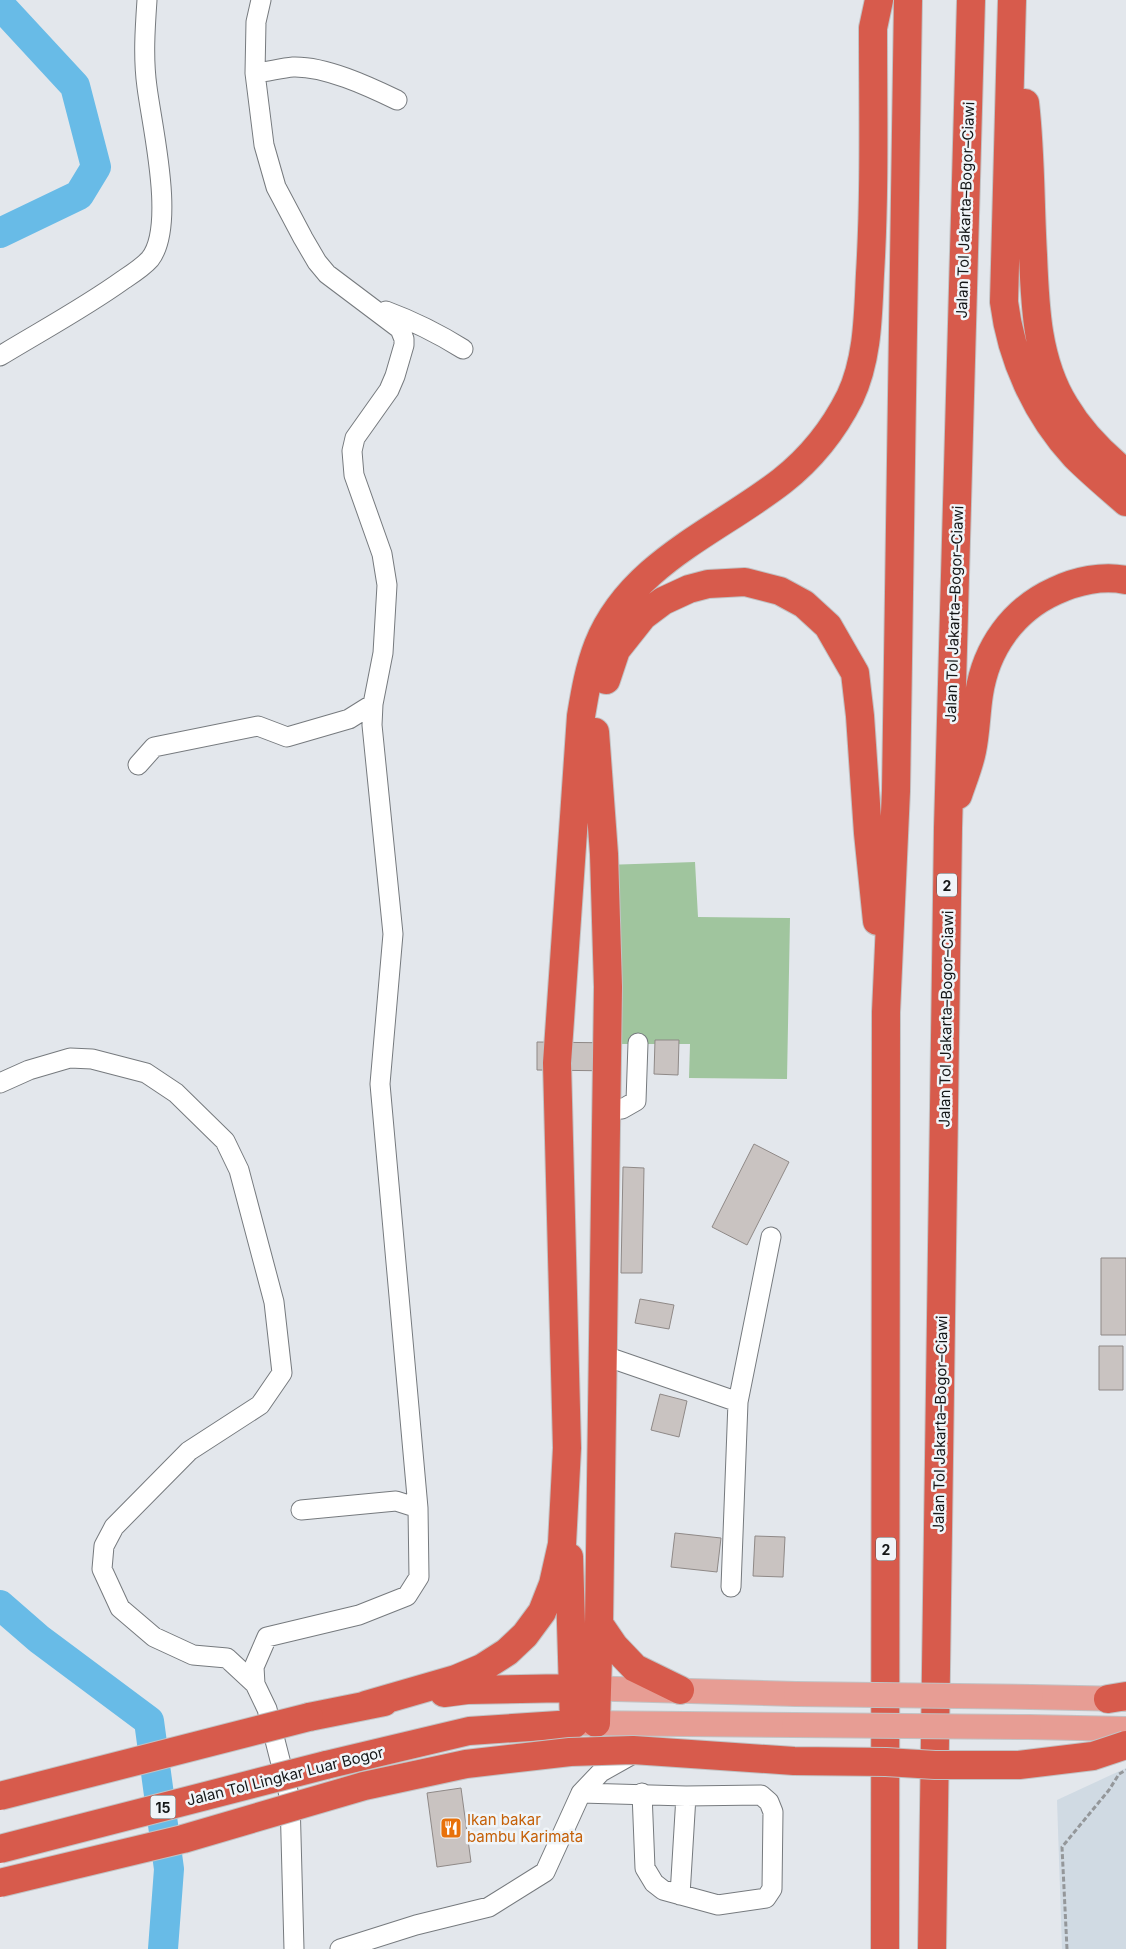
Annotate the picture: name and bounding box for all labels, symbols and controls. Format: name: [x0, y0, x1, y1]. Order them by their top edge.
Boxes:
street label: Jalan Tol Jakarta–Bogor–Ciawi: [952, 101, 978, 319]
street label: Jalan Tol Jakarta–Bogor–Ciawi: [941, 505, 967, 723]
road number: 2: [937, 874, 957, 896]
street label: Jalan Tol Jakarta–Bogor–Ciawi: [935, 910, 957, 1128]
street label: Jalan Tol Jakarta–Bogor–Ciawi: [929, 1315, 951, 1533]
road number: 2: [876, 1538, 896, 1560]
street label: Jalan Tol Lingkar Luar Bogor: [184, 1742, 386, 1810]
road number: 15: [150, 1795, 176, 1818]
place label: Ikan bakar bambu Karimata: [467, 1810, 583, 1846]
restaurant icon: Ikan bakar bambu Karimata: [439, 1816, 463, 1840]

